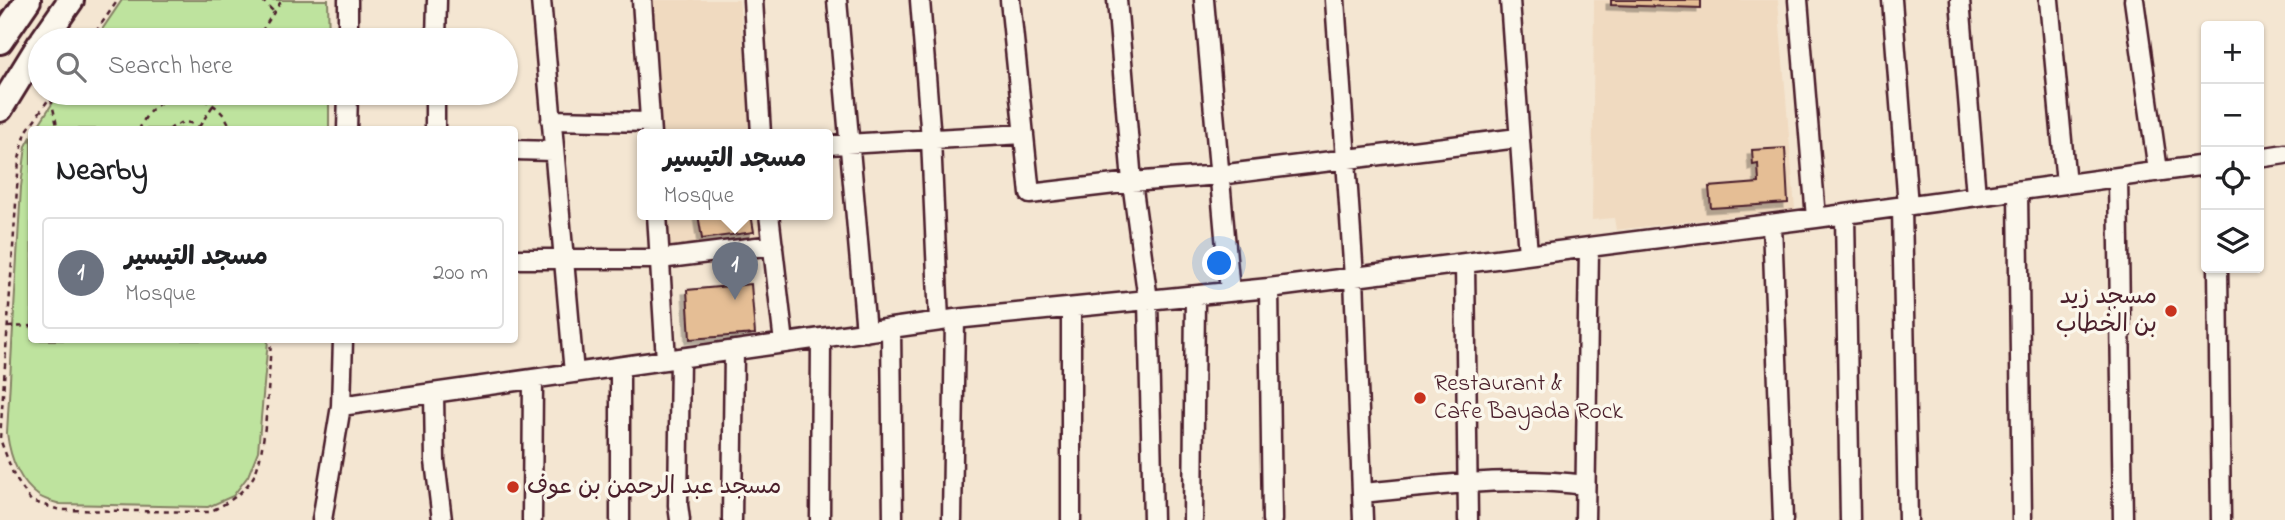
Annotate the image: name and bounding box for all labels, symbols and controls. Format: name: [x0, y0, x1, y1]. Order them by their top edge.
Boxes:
map controls: [2201, 21, 2264, 273]
button: +: [2201, 21, 2264, 84]
search box: [28, 28, 518, 105]
icon: search: [52, 48, 90, 86]
text: Search here: [108, 48, 233, 86]
button: −: [2201, 84, 2264, 147]
popup: [637, 129, 833, 220]
text: مسجد التيسير: [664, 141, 806, 179]
button: locate: [2201, 147, 2264, 210]
text: Nearby: [56, 150, 148, 194]
text: Mosque: [664, 180, 734, 213]
button: layers: [2201, 210, 2264, 273]
text: مسجد التيسير: [125, 239, 268, 277]
pin: 1: [712, 242, 758, 300]
your location: [1202, 246, 1236, 280]
text: 1: [77, 257, 85, 290]
text: 200 m: [433, 257, 488, 290]
text: Mosque: [125, 278, 196, 311]
place label: مسجد زيد بن الخطاب: [2056, 280, 2157, 343]
marker: مسجد زيد بن الخطاب: [2163, 303, 2179, 319]
place label: Restaurant & Cafe Bayada Rock: [1434, 367, 1623, 431]
marker: Restaurant & Cafe Bayada Rock: [1412, 390, 1428, 406]
place label: مسجد عبد الرحمن بن عوف: [527, 470, 781, 505]
marker: مسجد عبد الرحمن بن عوف: [505, 479, 521, 495]

